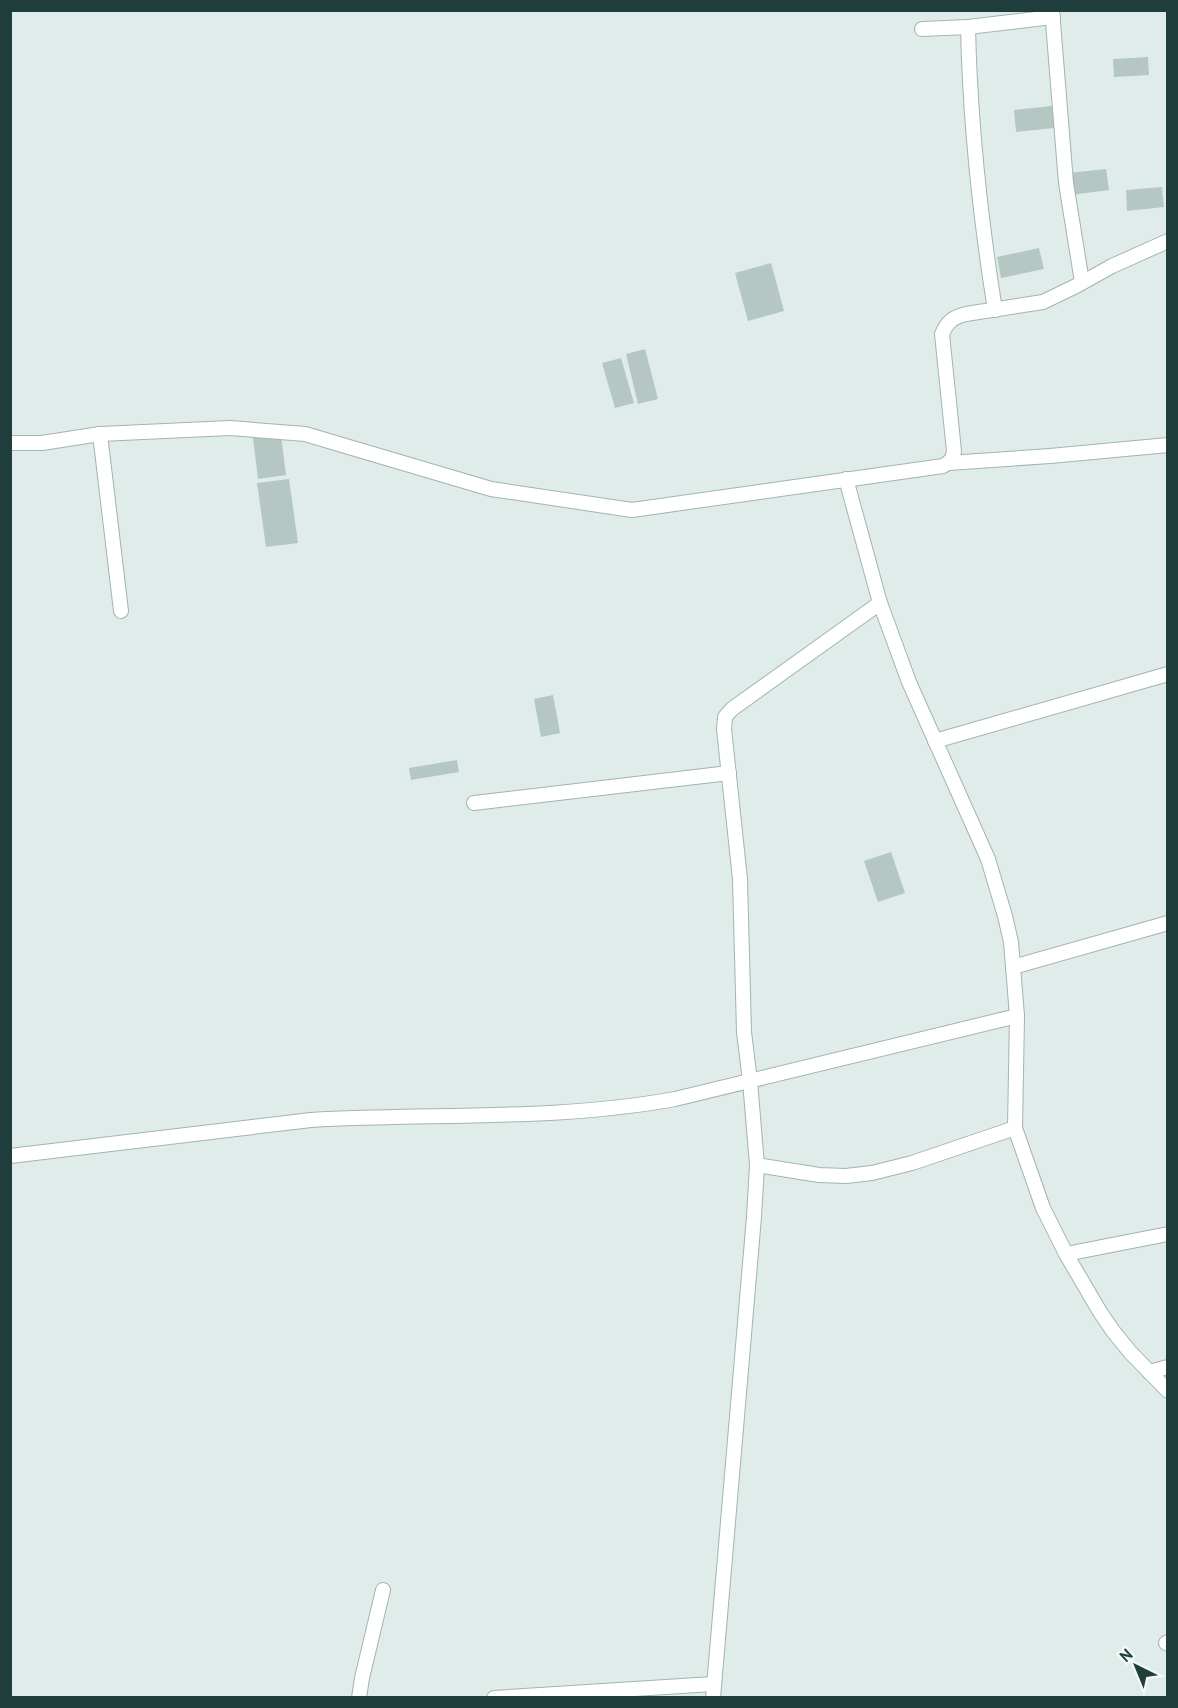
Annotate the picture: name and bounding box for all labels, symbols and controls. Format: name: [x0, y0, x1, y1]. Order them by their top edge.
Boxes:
north arrow: [1106, 1636, 1166, 1696]
text: N: [1115, 1644, 1136, 1666]

